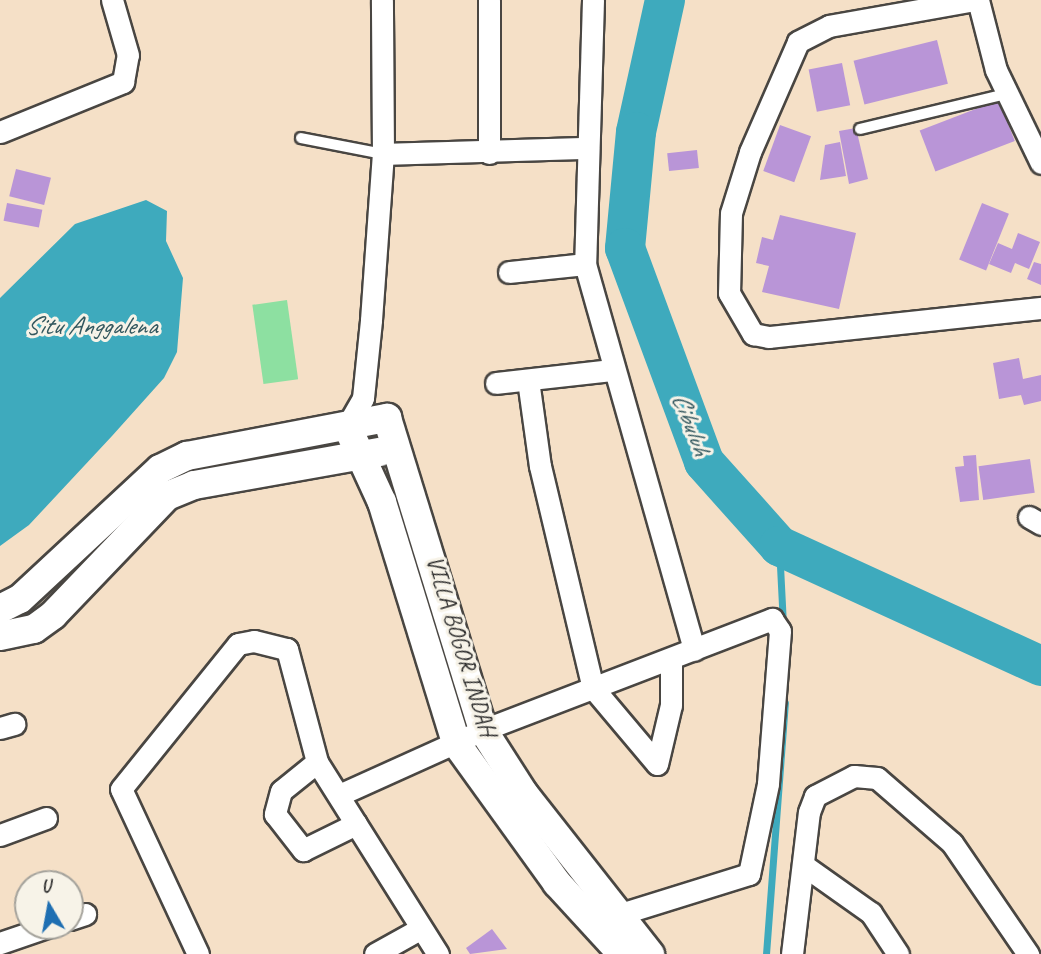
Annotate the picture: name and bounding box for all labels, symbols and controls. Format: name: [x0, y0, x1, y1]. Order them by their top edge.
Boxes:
water label: Situ Anggalena: [25, 310, 157, 342]
water label: Cibuluh: [665, 389, 717, 459]
street label: VILLA BOGOR INDAH: [420, 552, 502, 740]
north arrow: [14, 870, 84, 940]
text: U: [39, 874, 52, 899]

